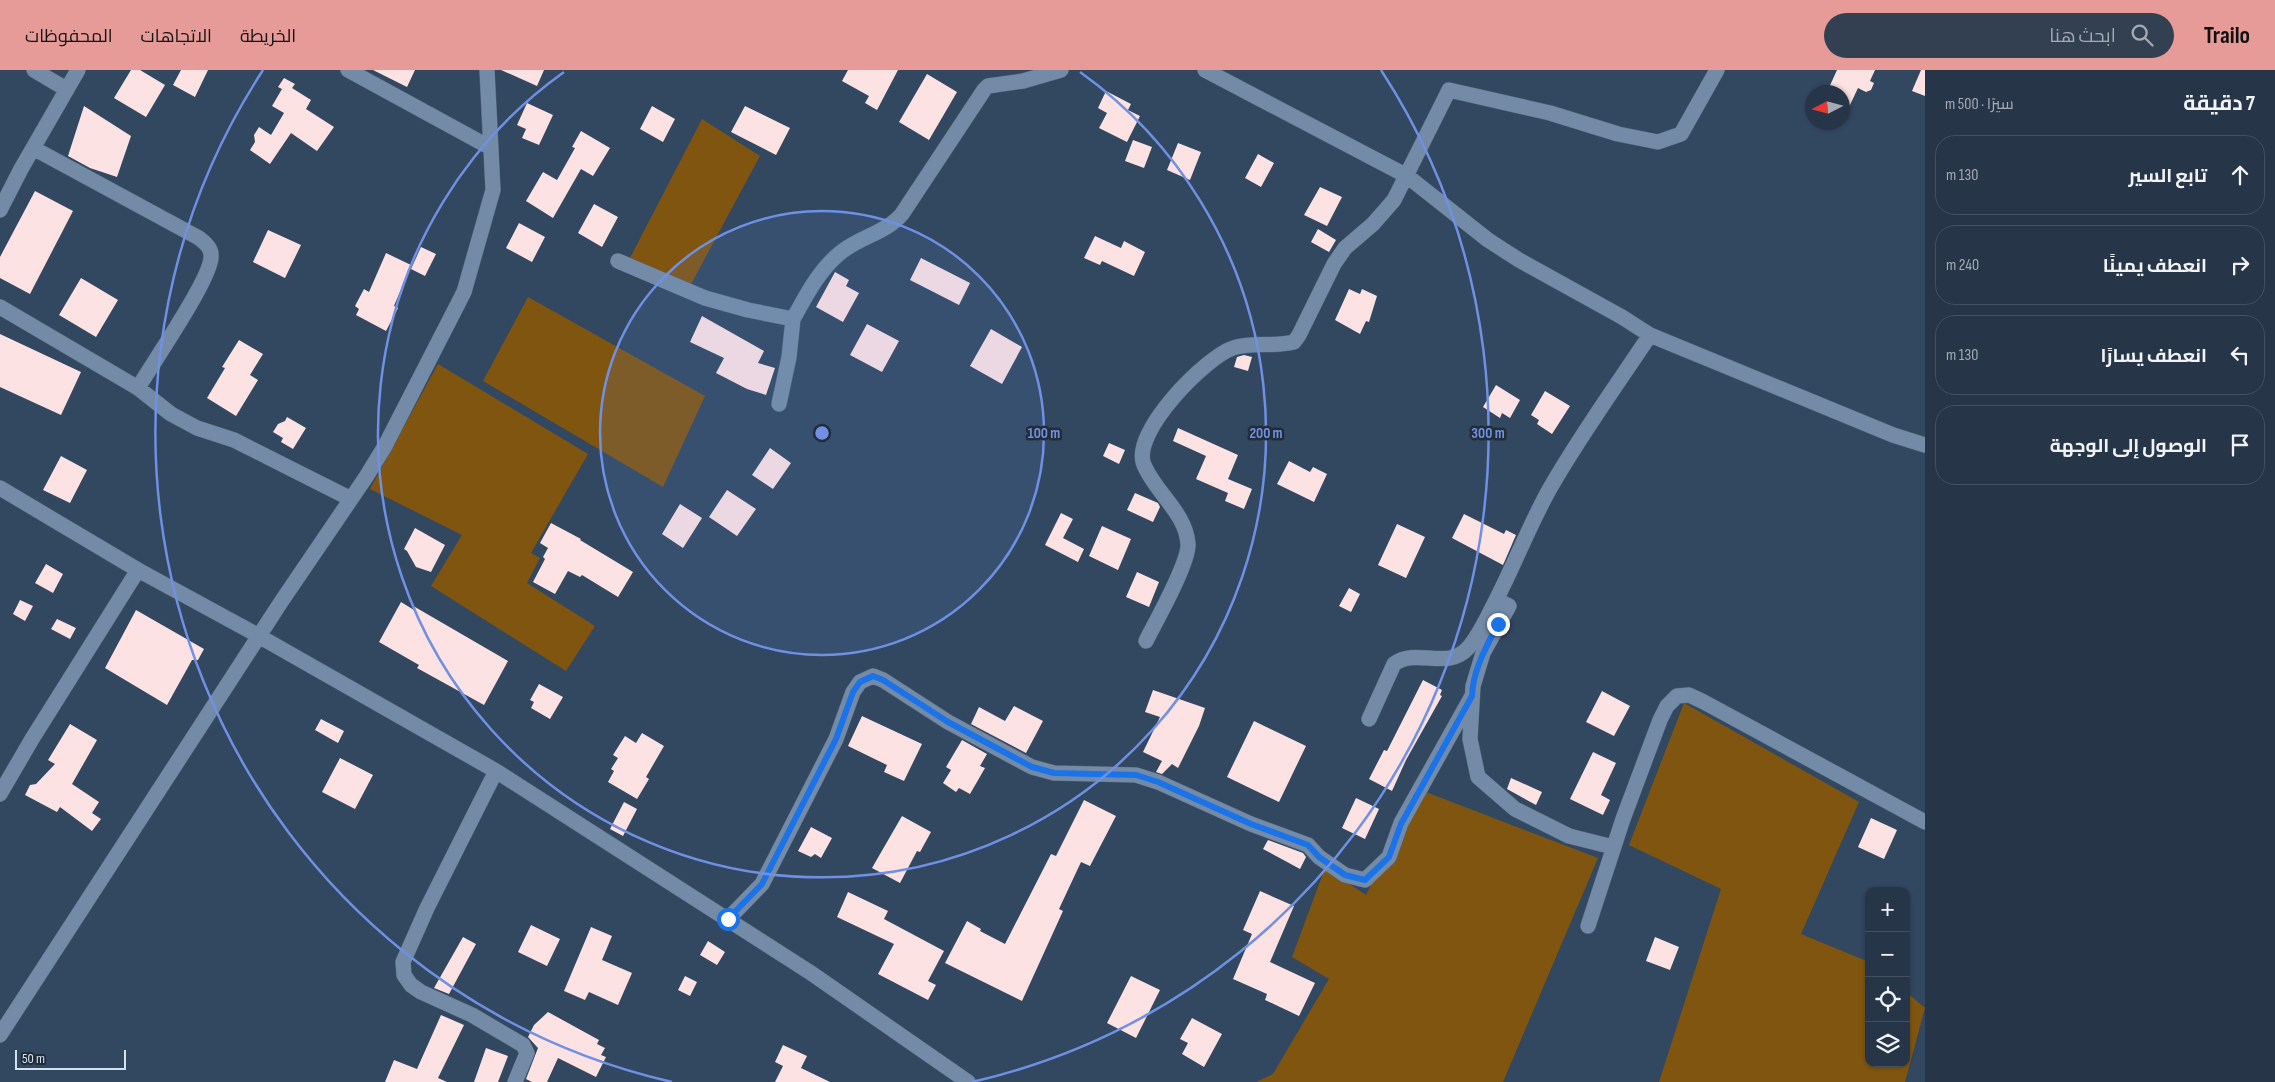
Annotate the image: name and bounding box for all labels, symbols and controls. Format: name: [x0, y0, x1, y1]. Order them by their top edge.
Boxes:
search box: [1824, 13, 2174, 58]
icon: search: [2128, 21, 2156, 49]
text: Trailo: [2204, 21, 2250, 50]
text: ابحث هنا: [2049, 25, 2116, 48]
text: المحفوظات: [25, 26, 113, 47]
text: الاتجاهات: [141, 26, 212, 47]
text: الخريطة: [240, 26, 296, 47]
north arrow: [1805, 85, 1850, 130]
text: 7 دقيقة: [2183, 91, 2255, 116]
text: سيرًا · 500 m: [1945, 95, 2014, 114]
icon: ahead: [2226, 161, 2254, 189]
text: تابع السير: [2128, 165, 2207, 188]
text: 130 m: [1946, 166, 1978, 185]
icon: right: [2226, 251, 2254, 279]
text: انعطف يمينًا: [2103, 255, 2207, 278]
text: 240 m: [1946, 256, 1979, 275]
icon: left: [2226, 341, 2254, 369]
text: انعطف يسارًا: [2100, 345, 2207, 368]
text: 130 m: [1946, 346, 1978, 365]
centre of rings: [813, 424, 831, 442]
text: 100 m: [1028, 424, 1060, 443]
text: 200 m: [1249, 424, 1283, 443]
text: 300 m: [1471, 424, 1505, 443]
icon: arrive: [2226, 431, 2254, 459]
text: الوصول إلى الوجهة: [2050, 435, 2207, 458]
route end: [1487, 613, 1510, 636]
map controls: [1865, 887, 1910, 1067]
button: +: [1865, 887, 1910, 932]
route start: [717, 908, 740, 931]
button: −: [1865, 932, 1910, 977]
button: locate: [1865, 977, 1910, 1022]
button: layers: [1865, 1022, 1910, 1067]
scale bar: [15, 1047, 126, 1070]
text: 50 m: [22, 1050, 45, 1067]

